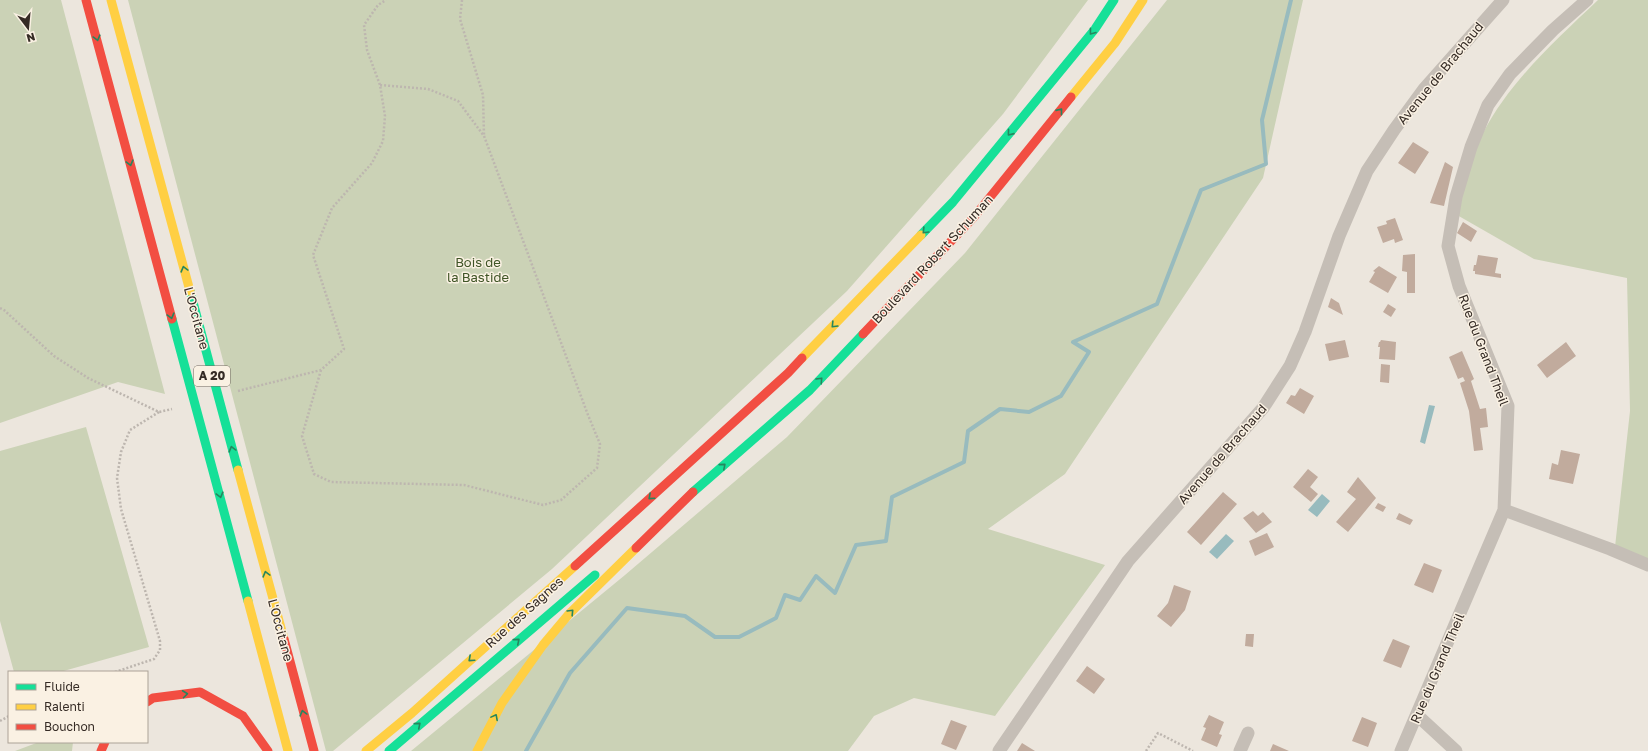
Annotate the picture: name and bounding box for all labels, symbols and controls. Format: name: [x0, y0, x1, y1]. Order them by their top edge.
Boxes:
north arrow: [8, 8, 48, 48]
street label: Avenue de Brachaud: [1394, 19, 1486, 127]
one-way arrow: [1090, 28, 1097, 35]
text: N: [25, 31, 37, 45]
one-way arrow: [92, 34, 100, 41]
one-way arrow: [1055, 108, 1062, 115]
one-way arrow: [1007, 128, 1014, 136]
one-way arrow: [126, 160, 134, 166]
street label: Boulevard Robert Schuman: [868, 191, 996, 327]
one-way arrow: [922, 226, 930, 234]
park label: Bois de la Bastide: [447, 254, 509, 285]
one-way arrow: [180, 266, 188, 272]
street label: L'Occitane: [181, 285, 213, 351]
street label: Rue du Grand Theil: [1455, 292, 1513, 408]
one-way arrow: [167, 313, 175, 319]
one-way arrow: [832, 320, 839, 328]
road number: A 20: [194, 366, 230, 386]
one-way arrow: [815, 377, 823, 385]
street label: Avenue de Brachaud: [1174, 401, 1270, 507]
one-way arrow: [228, 446, 237, 453]
one-way arrow: [718, 464, 725, 471]
one-way arrow: [215, 492, 223, 499]
one-way arrow: [648, 492, 656, 499]
one-way arrow: [262, 571, 271, 578]
street label: Rue des Sagnes: [482, 573, 566, 651]
street label: L'Occitane: [265, 597, 297, 663]
one-way arrow: [567, 609, 574, 616]
street label: Rue du Grand Theil: [1407, 610, 1467, 726]
one-way arrow: [513, 639, 520, 646]
one-way arrow: [468, 654, 476, 662]
legend: [8, 671, 148, 743]
text: Fluide: [44, 679, 80, 694]
one-way arrow: [182, 690, 188, 699]
text: Ralenti: [44, 699, 85, 714]
one-way arrow: [300, 710, 308, 717]
one-way arrow: [491, 713, 498, 721]
text: Bouchon: [44, 719, 95, 734]
one-way arrow: [413, 723, 421, 730]

